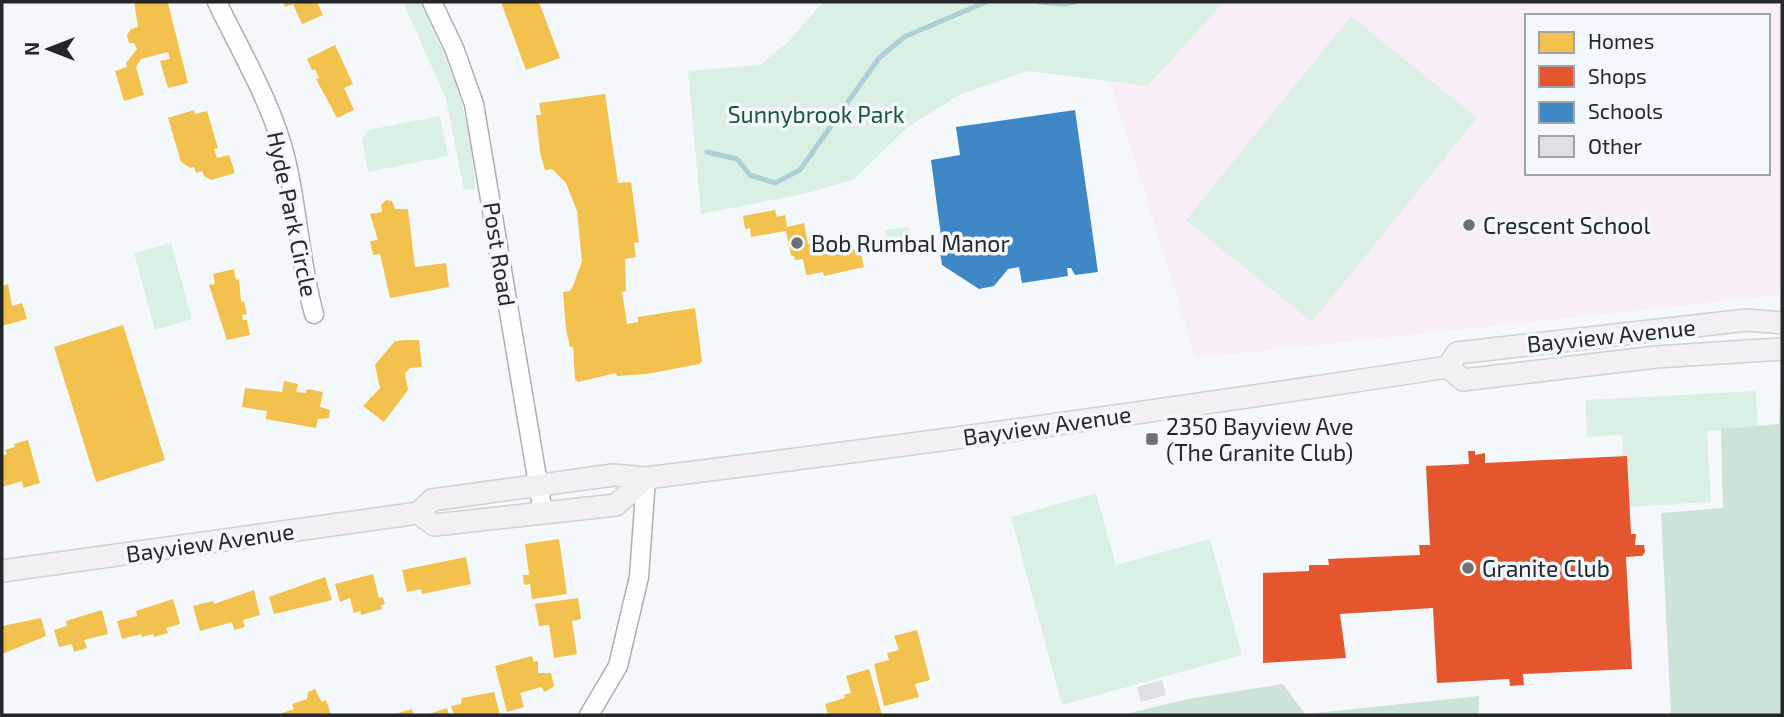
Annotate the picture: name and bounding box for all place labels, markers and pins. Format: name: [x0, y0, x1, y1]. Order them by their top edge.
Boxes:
place label: Crescent School: [1483, 211, 1650, 239]
marker: Crescent School: [1461, 217, 1477, 233]
place label: Bob Rumbal Manor: [811, 229, 1010, 257]
marker: Bob Rumbal Manor: [789, 235, 805, 251]
place label: 2350 Bayview Ave (The Granite Club): [1166, 412, 1354, 466]
marker: 2350 Bayview Ave (The Granite Club): [1144, 431, 1160, 447]
place label: Granite Club: [1482, 554, 1610, 582]
marker: Granite Club: [1460, 560, 1476, 576]

